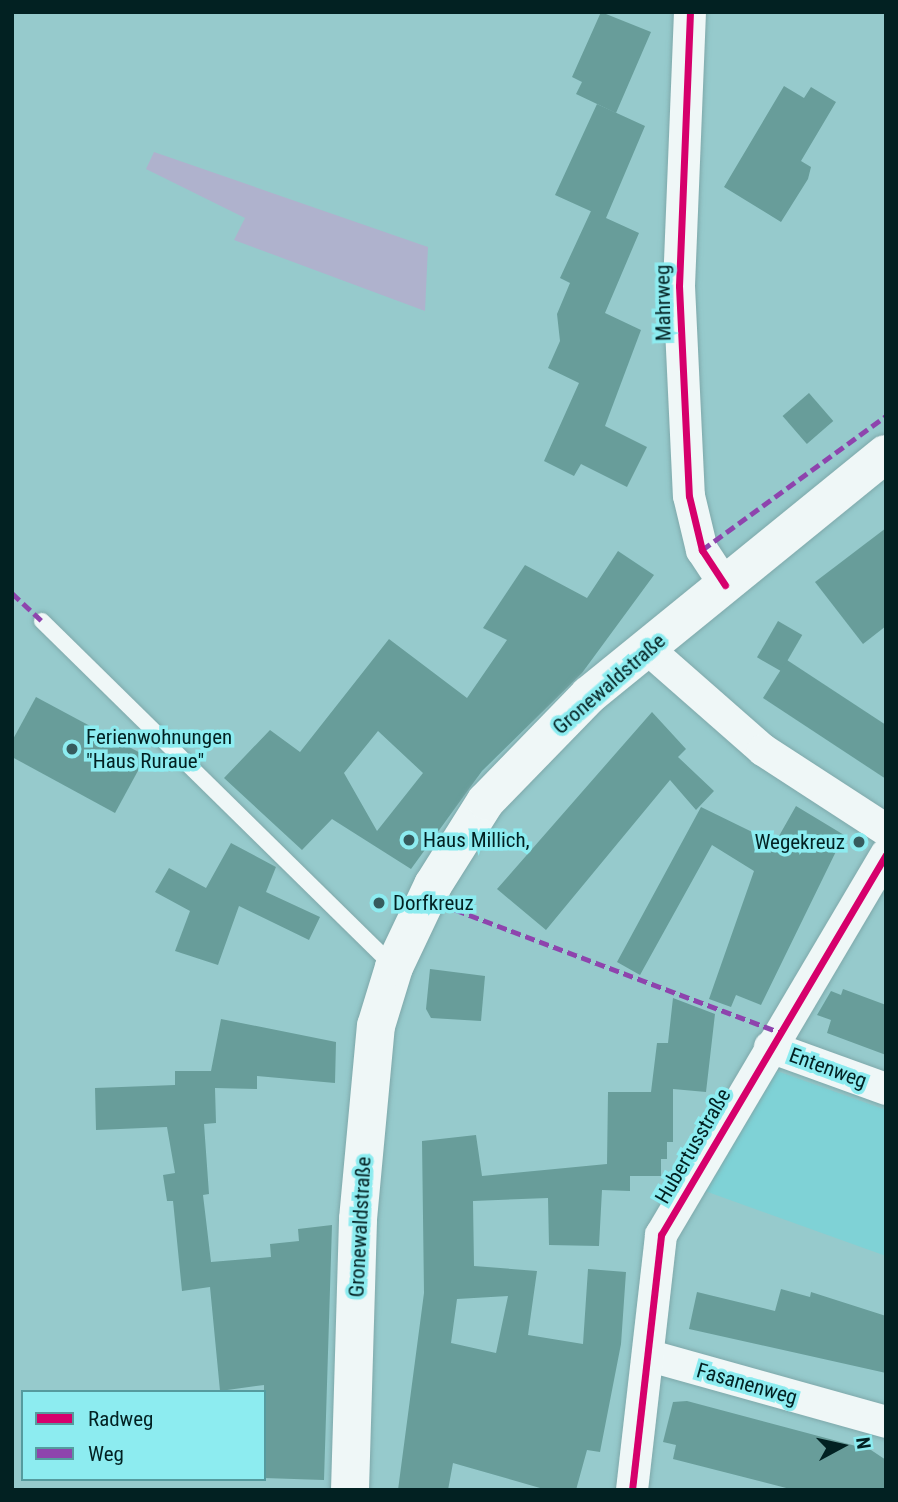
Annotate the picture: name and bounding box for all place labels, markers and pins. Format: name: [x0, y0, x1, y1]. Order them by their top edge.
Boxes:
place label: Ferienwohnungen "Haus Ruraue": [86, 724, 232, 774]
marker: Ferienwohnungen "Haus Ruraue": [64, 741, 80, 757]
place label: Haus Millich,: [423, 827, 530, 853]
place label: Wegekreuz: [754, 829, 845, 855]
marker: Haus Millich,: [401, 832, 417, 848]
marker: Wegekreuz: [851, 834, 867, 850]
place label: Dorfkreuz: [393, 890, 474, 916]
marker: Dorfkreuz: [371, 895, 387, 911]

